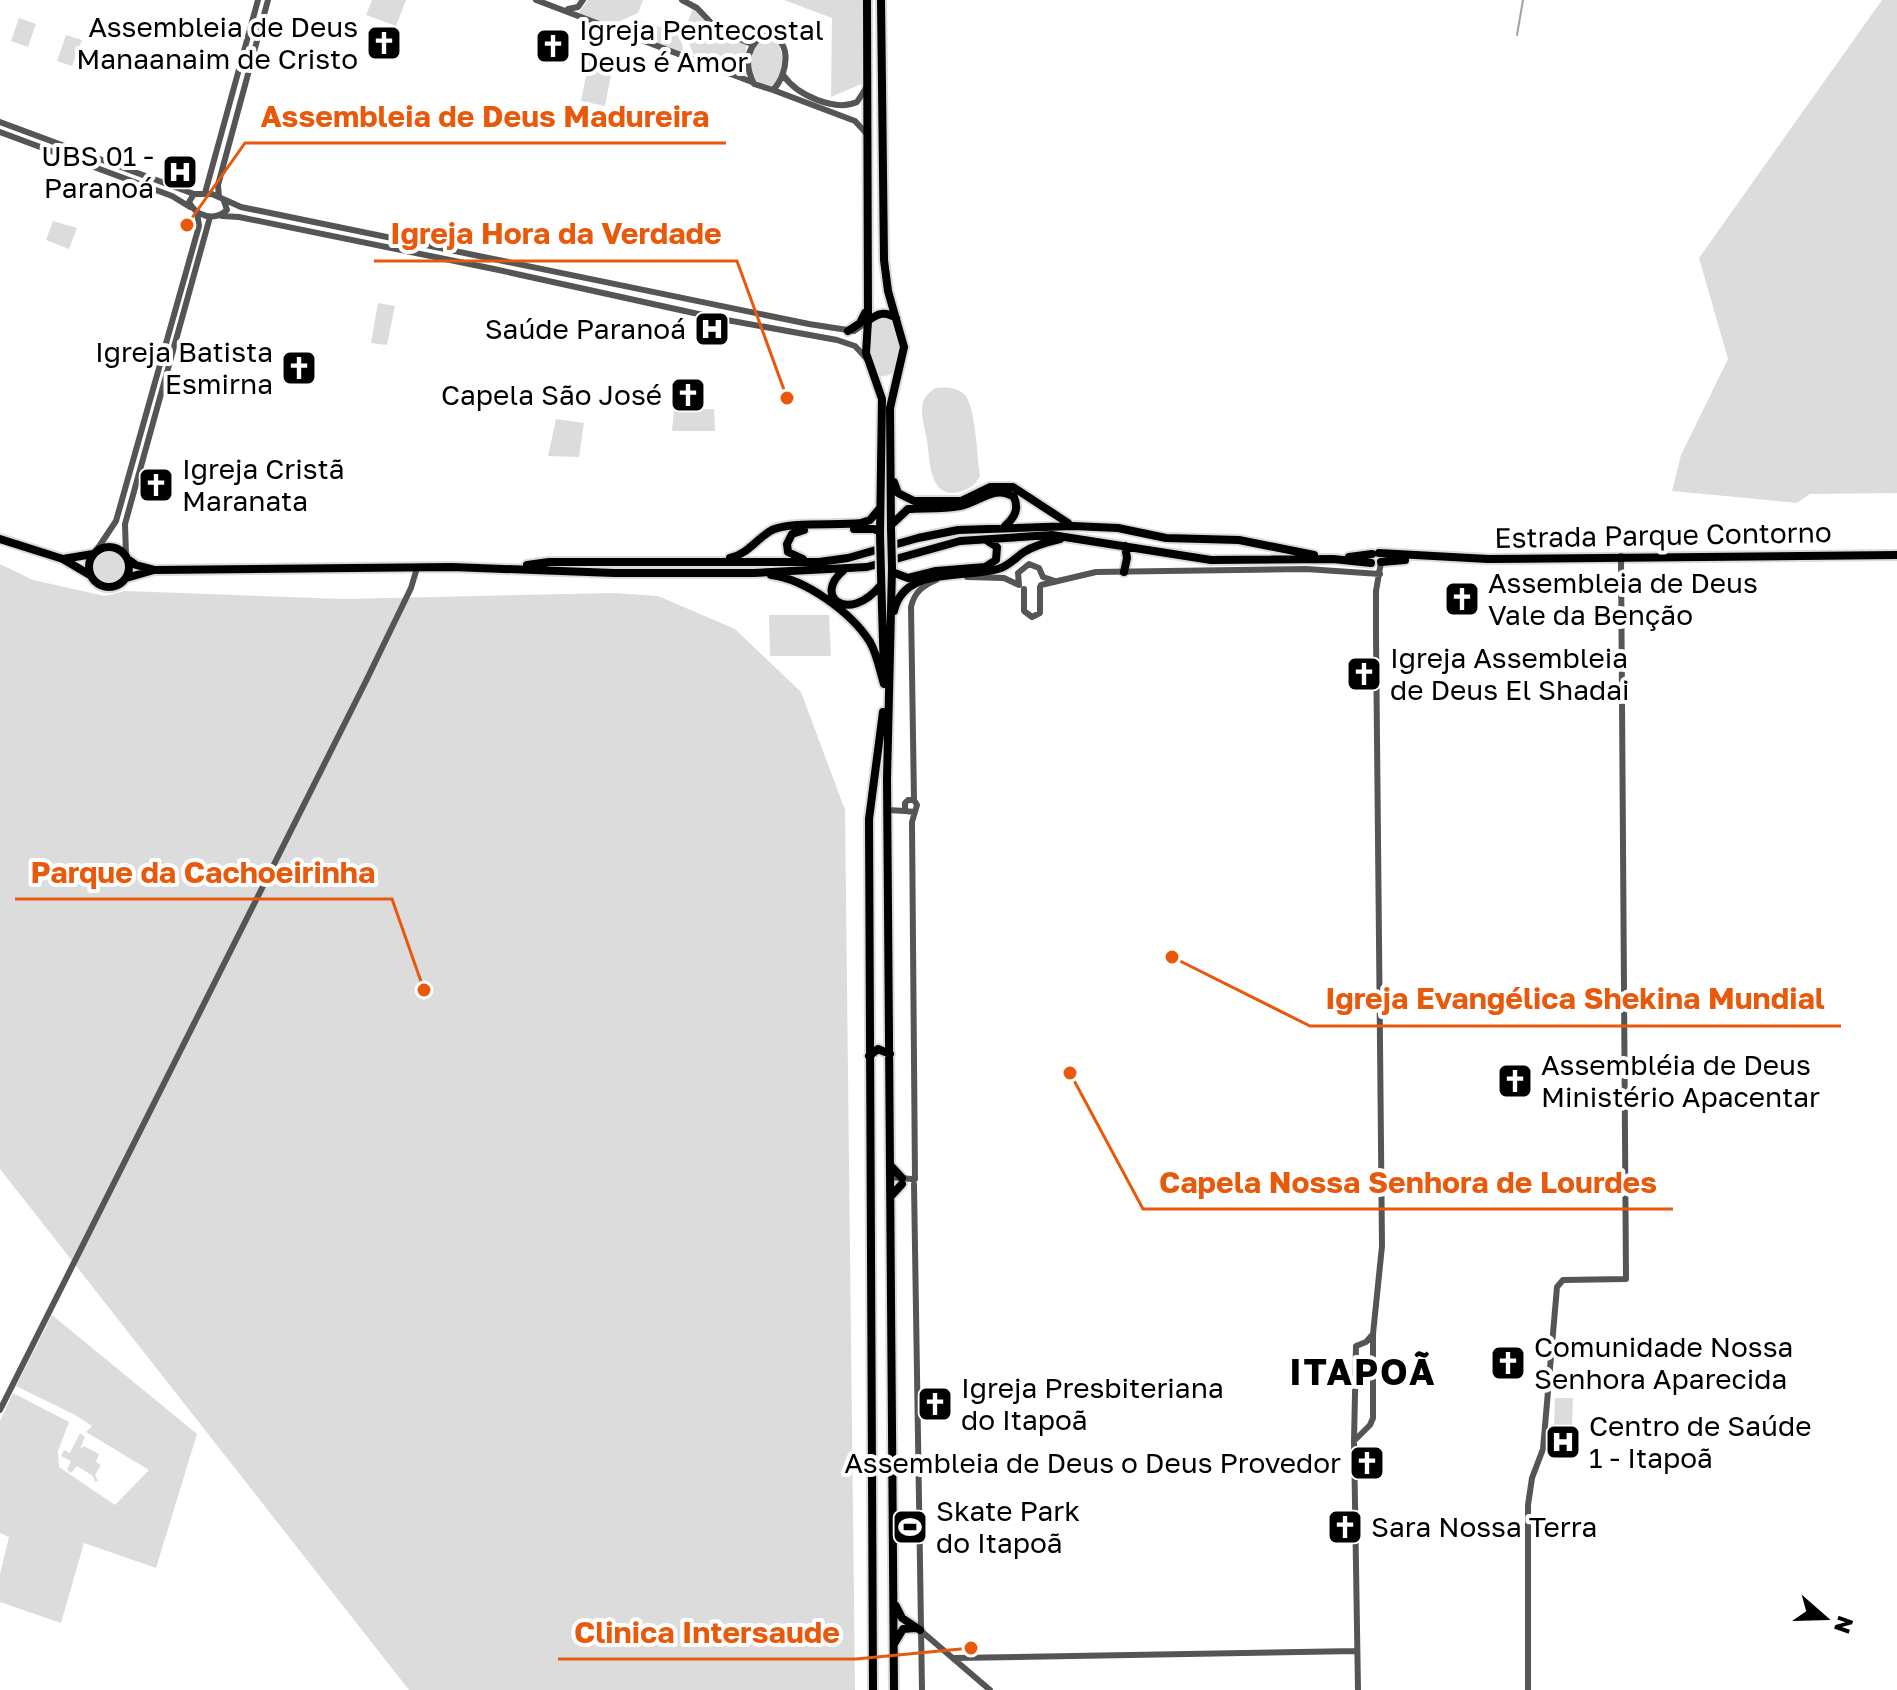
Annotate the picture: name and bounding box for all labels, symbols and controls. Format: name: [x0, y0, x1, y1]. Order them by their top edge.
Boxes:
place label: Assembleia de Deus Manaanaim de Cristo: [76, 10, 358, 75]
place label: Igreja Pentecostal Deus é Amor: [579, 13, 824, 78]
church icon: Assembleia de Deus Manaanaim de Cristo: [365, 24, 403, 62]
church icon: Igreja Pentecostal Deus é Amor: [534, 27, 572, 65]
callout: Assembleia de Deus Madureira: [245, 89, 726, 143]
text: Assembleia de Deus Madureira: [260, 98, 710, 134]
place label: UBS 01 - Paranoá: [41, 139, 154, 204]
hospital icon: UBS 01 - Paranoá: [161, 153, 199, 191]
callout: Igreja Hora da Verdade: [374, 207, 737, 261]
text: Igreja Hora da Verdade: [390, 215, 722, 251]
hospital icon: Saúde Paranoá: [693, 310, 731, 348]
place label: Saúde Paranoá: [485, 312, 686, 345]
place label: Igreja Batista Esmirna: [95, 335, 273, 400]
church icon: Igreja Batista Esmirna: [280, 349, 318, 387]
church icon: Capela São José: [669, 376, 707, 414]
place label: Capela São José: [441, 378, 662, 411]
place label: Igreja Cristã Maranata: [182, 452, 345, 517]
church icon: Igreja Cristã Maranata: [137, 466, 175, 504]
street label: Estrada Parque Contorno: [1494, 515, 1832, 554]
place label: Assembleia de Deus Vale da Benção: [1488, 566, 1758, 631]
church icon: Assembleia de Deus Vale da Benção: [1443, 580, 1481, 618]
place label: Igreja Assembleia de Deus El Shadai: [1390, 641, 1630, 706]
church icon: Igreja Assembleia de Deus El Shadai: [1345, 655, 1383, 693]
callout: Parque da Cachoeirinha: [15, 845, 392, 899]
text: Parque da Cachoeirinha: [31, 854, 375, 890]
callout: Igreja Evangélica Shekina Mundial: [1310, 972, 1841, 1026]
text: Igreja Evangélica Shekina Mundial: [1325, 980, 1825, 1016]
place label: Assembléia de Deus Ministério Apacentar: [1541, 1048, 1820, 1113]
church icon: Assembléia de Deus Ministério Apacentar: [1496, 1062, 1534, 1100]
callout: Capela Nossa Senhora de Lourdes: [1143, 1155, 1673, 1209]
text: Capela Nossa Senhora de Lourdes: [1159, 1164, 1657, 1200]
place label: Comunidade Nossa Senhora Aparecida: [1534, 1330, 1793, 1395]
church icon: Comunidade Nossa Senhora Aparecida: [1489, 1344, 1527, 1382]
district label: ITAPOÃ: [1289, 1350, 1437, 1393]
place label: Igreja Presbiteriana do Itapoã: [961, 1371, 1224, 1436]
church icon: Igreja Presbiteriana do Itapoã: [916, 1385, 954, 1423]
place label: Centro de Saúde 1 - Itapoã: [1589, 1409, 1811, 1474]
hospital icon: Centro de Saúde 1 - Itapoã: [1544, 1423, 1582, 1461]
church icon: Assembleia de Deus o Deus Provedor: [1348, 1444, 1386, 1482]
place label: Assembleia de Deus o Deus Provedor: [844, 1446, 1341, 1479]
place label: Skate Park do Itapoã: [936, 1494, 1080, 1559]
sports icon: Skate Park do Itapoã: [891, 1508, 929, 1546]
church icon: Sara Nossa Terra: [1326, 1508, 1364, 1546]
place label: Sara Nossa Terra: [1371, 1510, 1597, 1543]
north arrow: [1785, 1578, 1865, 1658]
callout: Clinica Intersaude: [558, 1605, 856, 1659]
text: N: [1829, 1613, 1860, 1637]
text: Clinica Intersaude: [574, 1614, 840, 1650]

